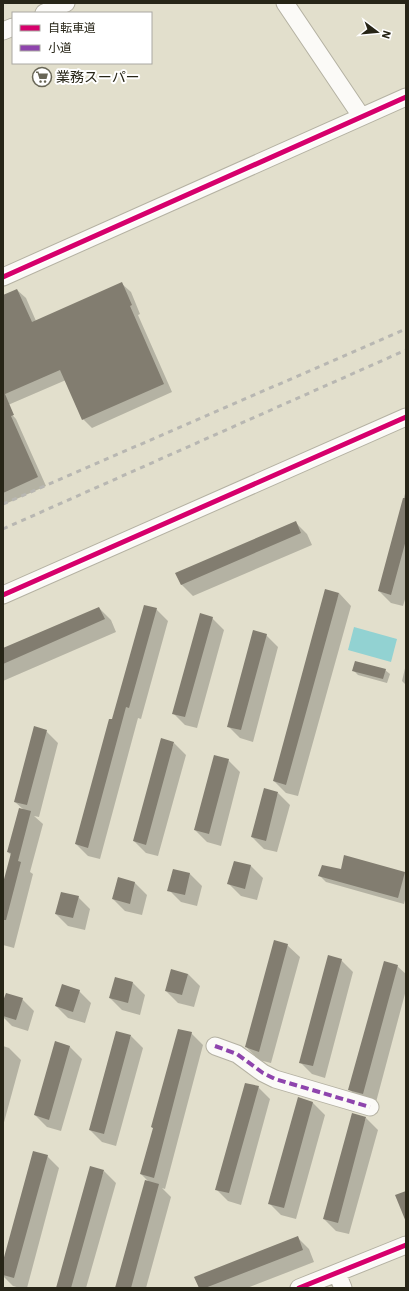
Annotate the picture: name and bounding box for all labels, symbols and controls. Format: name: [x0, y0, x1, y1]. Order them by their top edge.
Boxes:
legend: [12, 12, 152, 64]
north arrow: [357, 12, 397, 52]
text: 自転車道: [48, 20, 96, 35]
text: N: [379, 29, 394, 41]
text: 小道: [48, 40, 72, 55]
supermarket icon: 業務スーパー: [31, 66, 53, 88]
place label: 業務スーパー: [56, 68, 140, 86]

